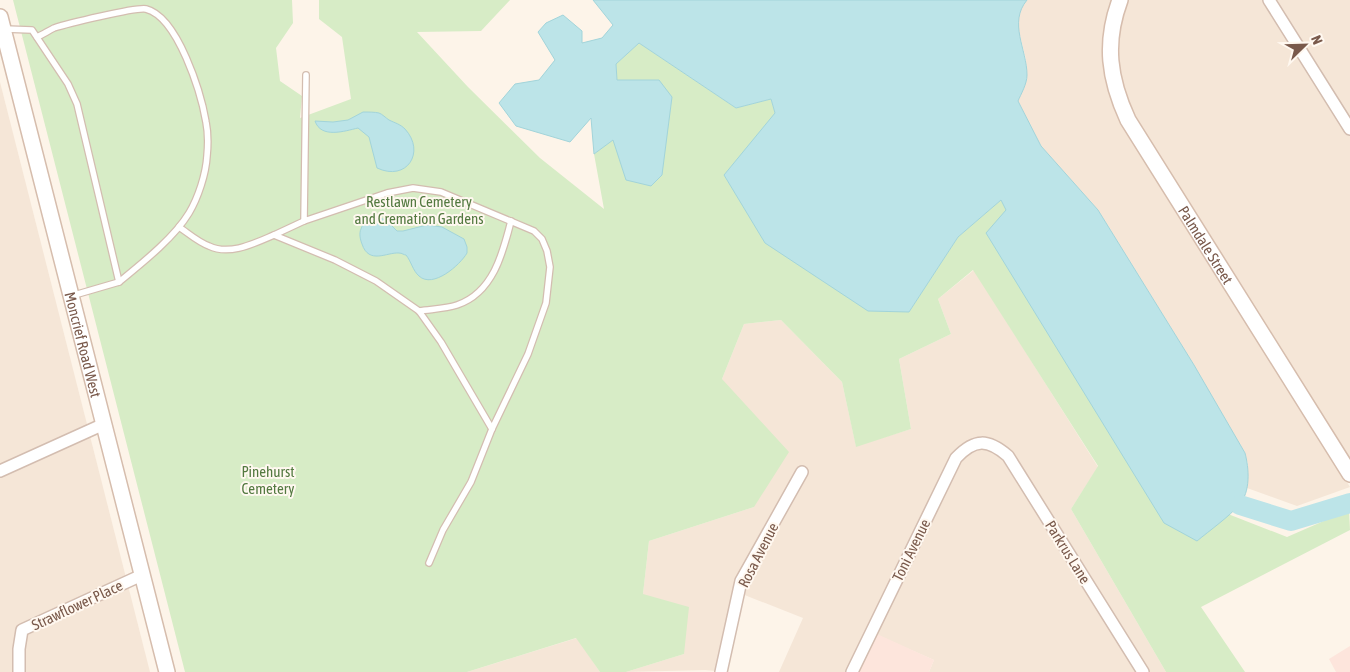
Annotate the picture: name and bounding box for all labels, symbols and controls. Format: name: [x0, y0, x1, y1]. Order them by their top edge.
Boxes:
north arrow: [1280, 20, 1330, 70]
text: N: [1308, 33, 1326, 47]
park label: Restlawn Cemetery and Cremation Gardens: [354, 193, 484, 227]
street label: Palmdale Street: [1175, 203, 1237, 287]
street label: Moncrief Road West: [62, 290, 105, 399]
park label: Pinehurst Cemetery: [241, 463, 295, 497]
street label: Toni Avenue: [889, 516, 933, 584]
street label: Parkrus Lane: [1042, 517, 1094, 587]
street label: Rosa Avenue: [734, 520, 782, 590]
street label: Strawflower Place: [29, 576, 125, 633]

